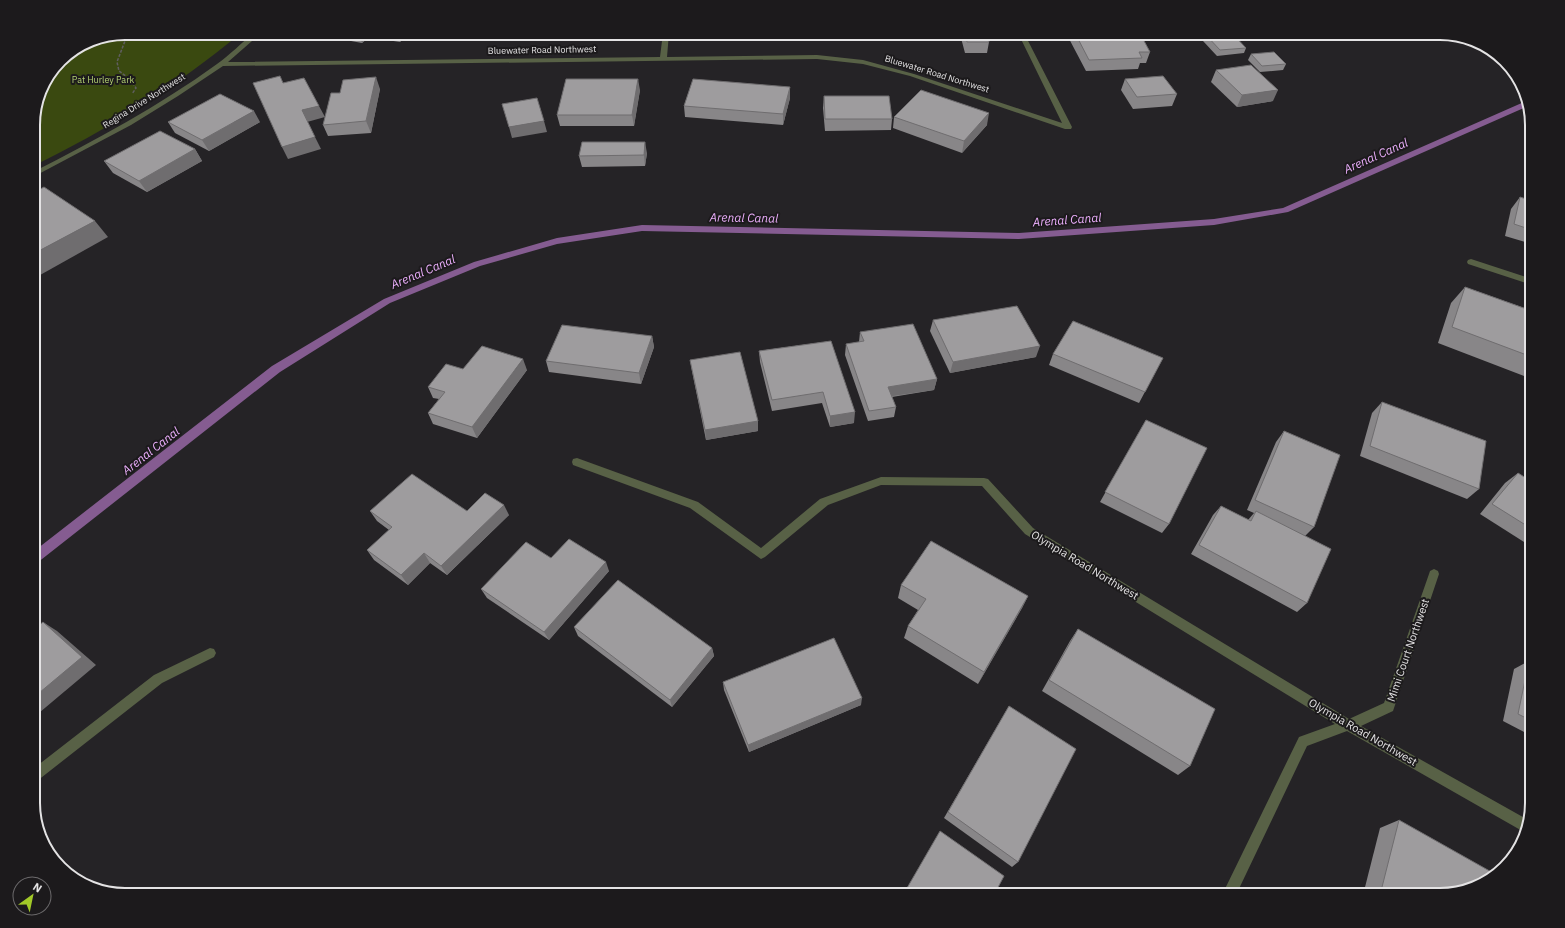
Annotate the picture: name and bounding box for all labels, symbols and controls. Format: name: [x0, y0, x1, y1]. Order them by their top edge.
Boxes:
street label: Bluewater Road Northwest: [488, 43, 596, 56]
street label: Bluewater Road Northwest: [884, 52, 991, 95]
street label: Regina Drive Northwest: [101, 71, 187, 130]
park label: Pat Hurley Park: [72, 74, 134, 85]
water label: Arenal Canal: [1340, 134, 1411, 177]
water label: Arenal Canal: [709, 209, 779, 226]
water label: Arenal Canal: [1031, 210, 1103, 229]
water label: Arenal Canal: [387, 251, 458, 292]
water label: Arenal Canal: [118, 423, 183, 478]
street label: Olympia Road Northwest: [1029, 527, 1141, 603]
street label: Mimi Court Northwest: [1384, 597, 1432, 703]
street label: Olympia Road Northwest: [1306, 695, 1420, 769]
north arrow: [12, 876, 52, 916]
text: N: [30, 880, 45, 896]

